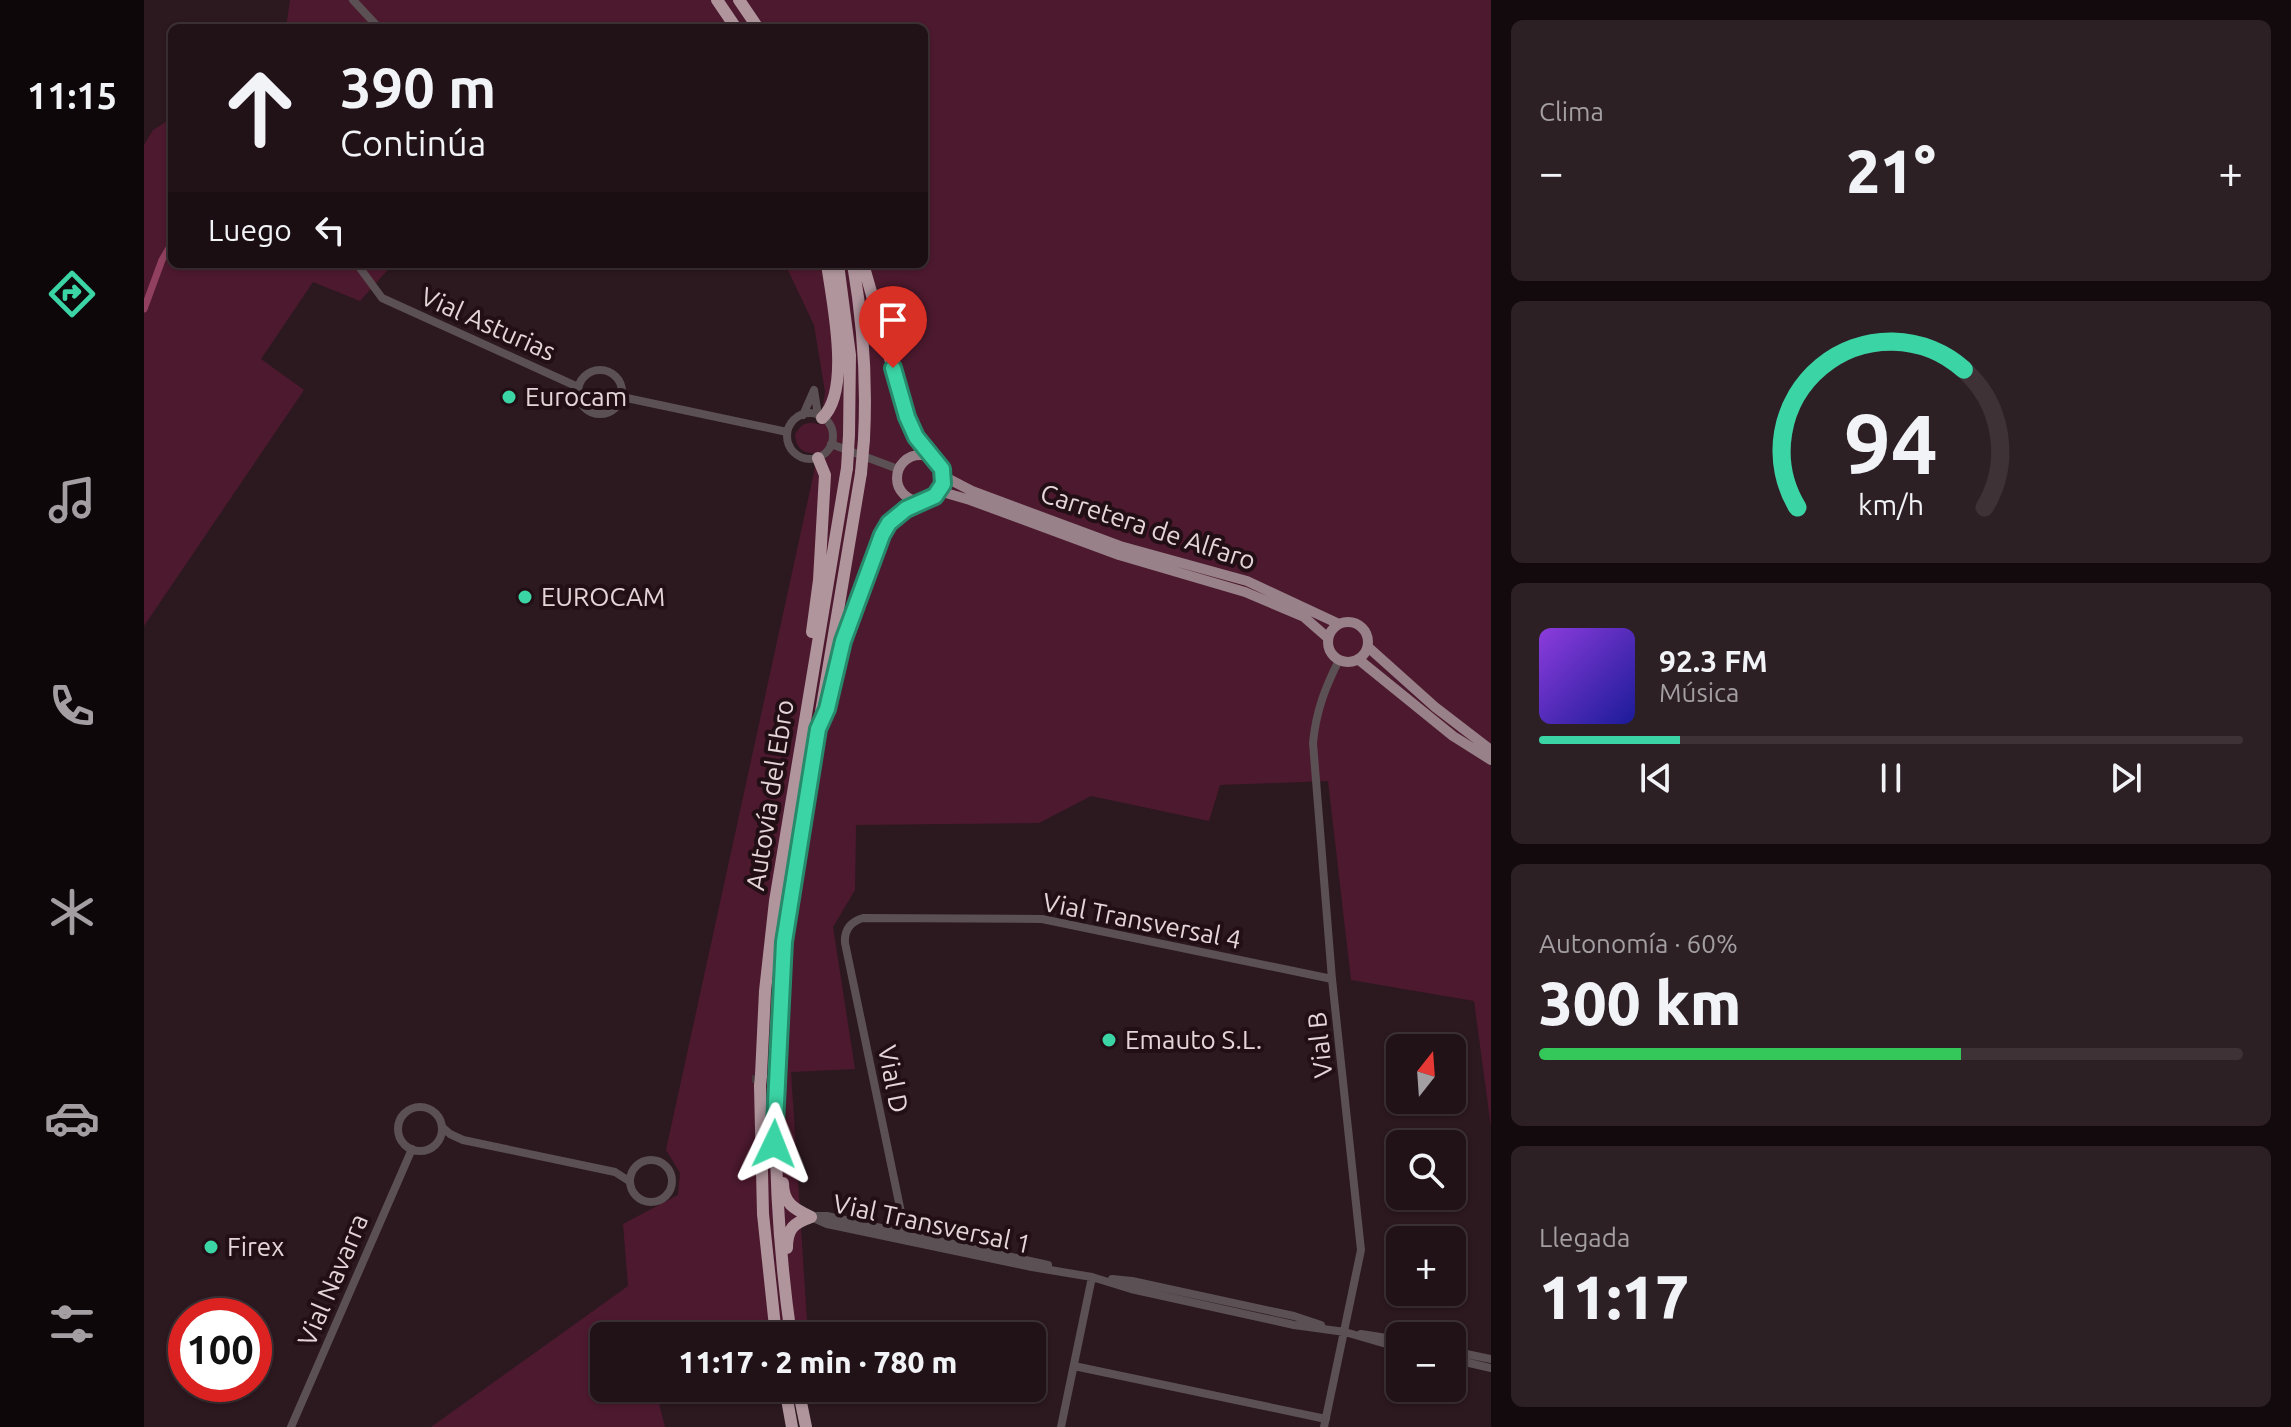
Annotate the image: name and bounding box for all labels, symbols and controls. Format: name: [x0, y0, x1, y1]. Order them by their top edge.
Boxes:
icon: ahead: [208, 56, 312, 160]
text: 390 m: [340, 56, 496, 119]
text: 11:15: [27, 75, 117, 116]
text: Clima: [1539, 97, 1604, 126]
text: Continúa: [340, 122, 486, 163]
text: 21°: [1846, 137, 1936, 204]
text: −: [1539, 147, 1564, 196]
text: +: [2218, 147, 2243, 196]
icon: left: [308, 208, 352, 252]
text: Luego: [208, 213, 292, 247]
icon: directions: [44, 266, 100, 322]
street label: Vial Asturias: [416, 281, 560, 366]
pin: [859, 286, 927, 368]
icon: arrive: [871, 298, 915, 342]
place label: Eurocam: [525, 382, 627, 411]
marker: Eurocam: [500, 388, 518, 406]
text: 94: [1844, 396, 1938, 490]
icon: music: [44, 472, 100, 528]
street label: Carretera de Alfaro: [1037, 478, 1259, 575]
text: km/h: [1858, 488, 1924, 520]
place label: EUROCAM: [541, 582, 665, 611]
marker: EUROCAM: [516, 588, 534, 606]
text: 92.3 FM: [1659, 644, 1768, 678]
icon: phone: [44, 678, 100, 734]
text: Música: [1659, 678, 1739, 707]
street label: Autovía del Ebro: [740, 698, 799, 892]
icon: previous: [1634, 756, 1678, 800]
icon: pause: [1869, 756, 1913, 800]
icon: next: [2104, 756, 2148, 800]
icon: climate: [44, 884, 100, 940]
street label: Vial Transversal 4: [1040, 887, 1244, 954]
text: Autonomía · 60%: [1539, 929, 1738, 958]
text: 300 km: [1539, 969, 1741, 1036]
street label: Vial B: [1302, 1011, 1337, 1080]
place label: Emauto S.L.: [1125, 1025, 1262, 1054]
marker: Emauto S.L.: [1100, 1031, 1118, 1049]
north arrow: [1386, 1034, 1466, 1114]
map controls: [1386, 1034, 1466, 1402]
street label: Vial D: [873, 1043, 914, 1115]
icon: car: [44, 1090, 100, 1146]
position arrow: [732, 1102, 816, 1186]
button: search: [1386, 1130, 1466, 1210]
street label: Vial Transversal 1: [830, 1188, 1034, 1259]
street label: Vial Navarra: [292, 1209, 373, 1350]
text: Llegada: [1539, 1223, 1630, 1252]
button: +: [1386, 1226, 1466, 1306]
place label: Firex: [227, 1232, 284, 1261]
marker: Firex: [202, 1238, 220, 1256]
text: 11:17: [1539, 1263, 1689, 1330]
icon: filters: [44, 1296, 100, 1352]
speed limit sign: 100: [168, 1298, 272, 1402]
button: −: [1386, 1322, 1466, 1402]
text: 11:17 · 2 min · 780 m: [679, 1345, 957, 1379]

